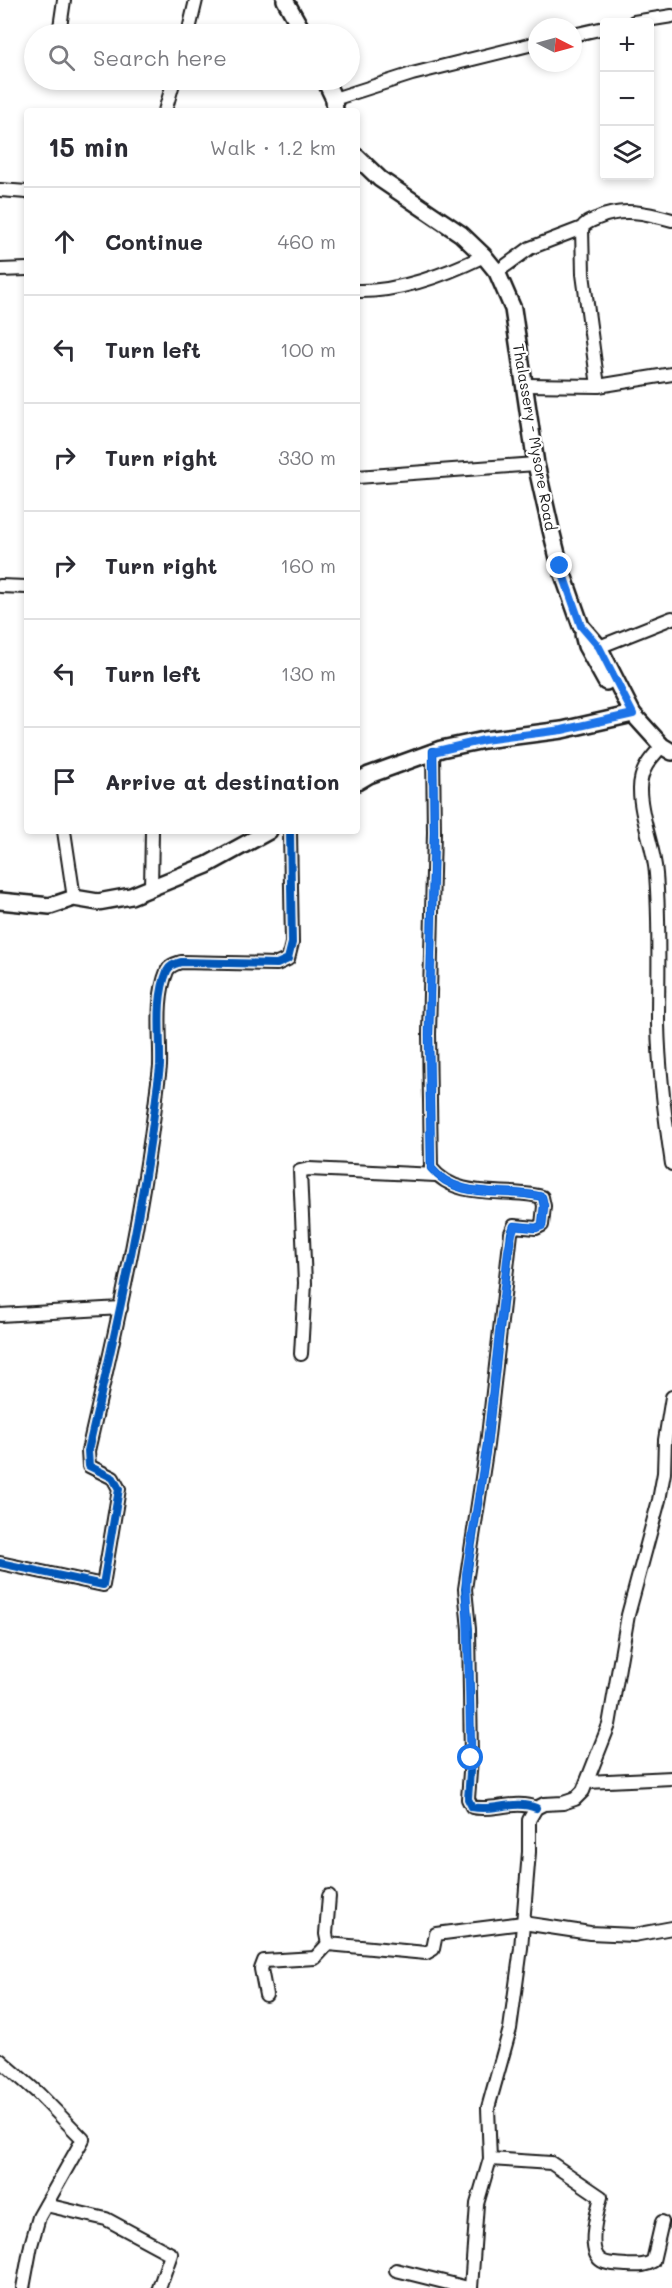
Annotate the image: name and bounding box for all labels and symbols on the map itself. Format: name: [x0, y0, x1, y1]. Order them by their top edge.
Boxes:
north arrow: [528, 18, 582, 72]
street label: Thalassery - Mysore Road: [509, 342, 561, 532]
route end: [546, 552, 572, 578]
route start: [457, 1744, 483, 1770]

